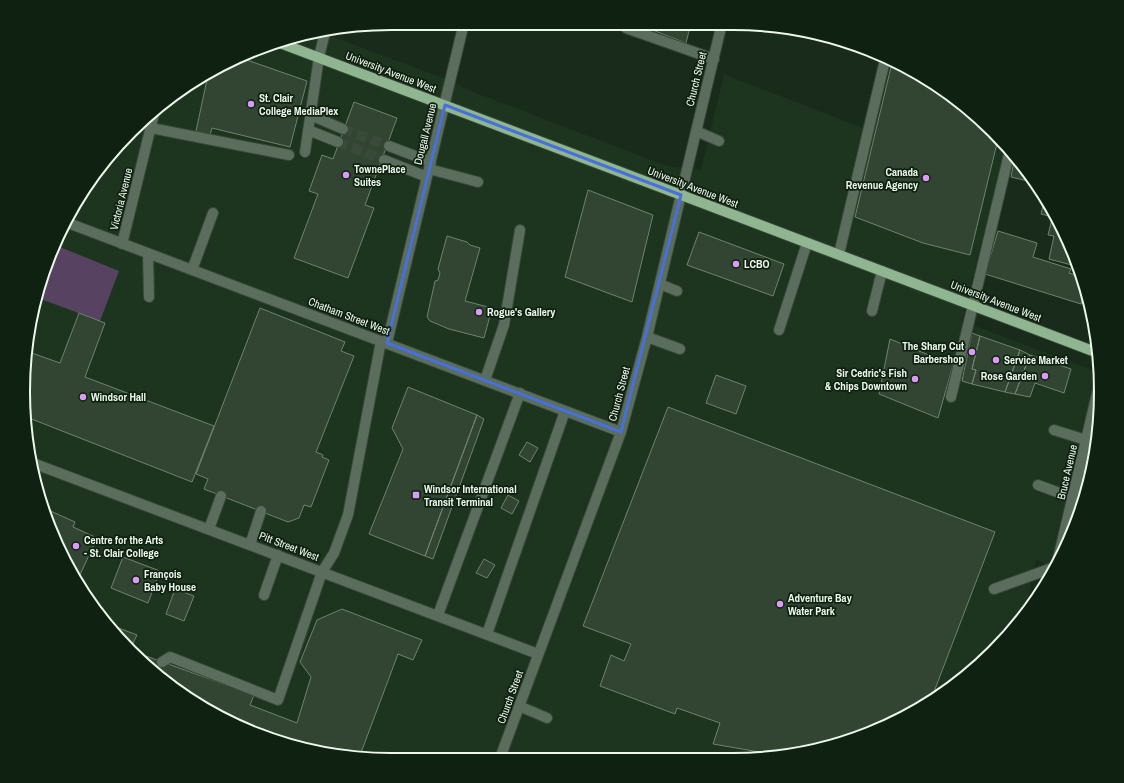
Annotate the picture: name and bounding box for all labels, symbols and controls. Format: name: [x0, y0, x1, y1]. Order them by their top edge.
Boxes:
street label: University Avenue West: [344, 48, 439, 96]
street label: Church Street: [682, 50, 710, 108]
place label: St. Clair College MediaPlex: [259, 91, 338, 118]
marker: St. Clair College MediaPlex: [246, 99, 256, 109]
street label: Dougall Avenue: [411, 102, 439, 166]
place label: TownePlace Suites: [354, 162, 405, 189]
street label: University Avenue West: [646, 163, 741, 211]
place label: Canada Revenue Agency: [846, 165, 918, 192]
street label: Victoria Avenue: [107, 167, 135, 231]
marker: TownePlace Suites: [341, 170, 351, 180]
marker: Canada Revenue Agency: [921, 173, 931, 183]
place label: LCBO: [744, 257, 770, 271]
marker: LCBO: [731, 259, 741, 269]
street label: University Avenue West: [949, 277, 1044, 325]
street label: Chatham Street West: [306, 294, 392, 338]
place label: Rogue's Gallery: [487, 305, 555, 319]
marker: Rogue's Gallery: [474, 307, 484, 317]
place label: The Sharp Cut Barbershop: [902, 339, 964, 366]
marker: The Sharp Cut Barbershop: [967, 347, 977, 357]
place label: Service Market: [1004, 353, 1068, 367]
marker: Service Market: [991, 355, 1001, 365]
street label: Church Street: [605, 365, 633, 423]
place label: Sir Cedric's Fish & Chips Downtown: [825, 366, 907, 393]
place label: Rose Garden: [981, 369, 1037, 383]
marker: Rose Garden: [1040, 371, 1050, 381]
marker: Sir Cedric's Fish & Chips Downtown: [910, 374, 920, 384]
place label: Windsor Hall: [91, 390, 146, 404]
marker: Windsor Hall: [78, 392, 88, 402]
street label: Bruce Avenue: [1054, 443, 1080, 501]
place label: Windsor International Transit Terminal: [424, 482, 517, 509]
marker: Windsor International Transit Terminal: [411, 490, 421, 500]
street label: Pitt Street West: [257, 528, 321, 564]
place label: Centre for the Arts - St. Clair College: [84, 533, 163, 560]
marker: Centre for the Arts - St. Clair College: [71, 541, 81, 551]
place label: François Baby House: [144, 567, 196, 594]
marker: François Baby House: [131, 575, 141, 585]
place label: Adventure Bay Water Park: [788, 591, 852, 618]
marker: Adventure Bay Water Park: [775, 599, 785, 609]
street label: Church Street: [494, 668, 526, 726]

